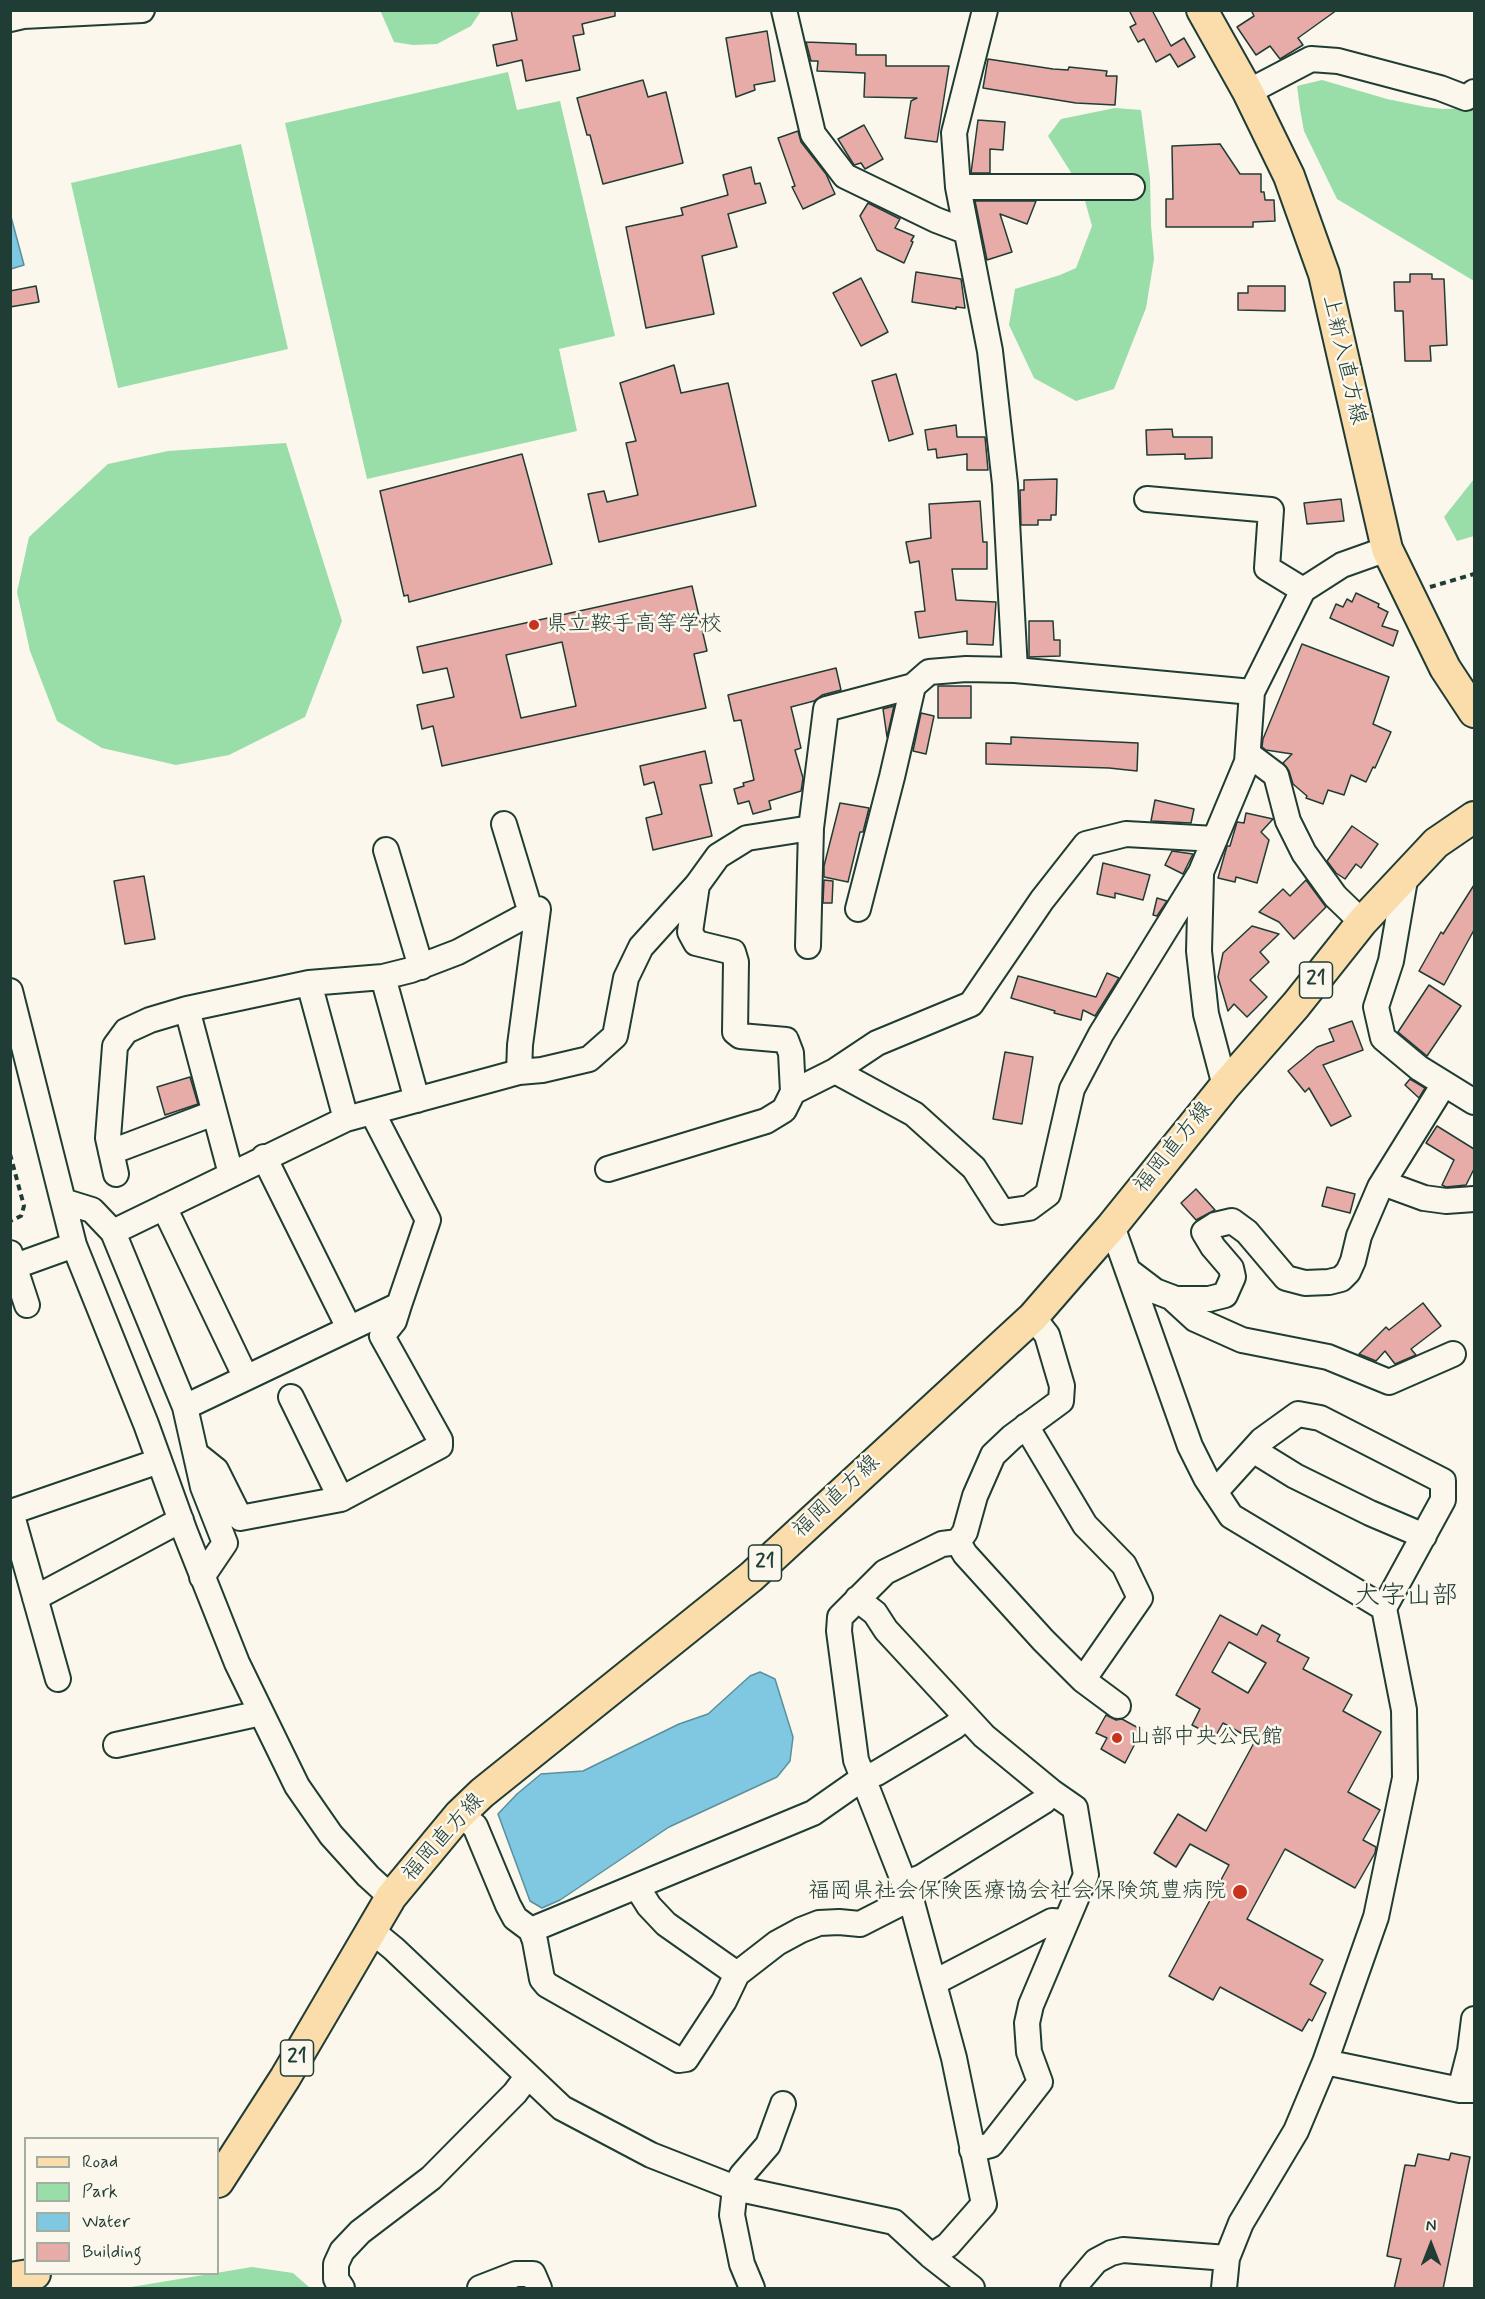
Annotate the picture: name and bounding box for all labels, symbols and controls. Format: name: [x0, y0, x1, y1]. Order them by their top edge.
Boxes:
street label: 上新入直方線: [1315, 293, 1371, 427]
place label: 県立鞍手高等学校: [546, 612, 722, 638]
marker: 県立鞍手高等学校: [527, 618, 541, 632]
road number: 21: [1300, 962, 1332, 998]
street label: 福岡直方線: [1129, 1097, 1219, 1199]
street label: 福岡直方線: [788, 1450, 886, 1544]
road number: 21: [748, 1545, 782, 1581]
district label: 大字山部: [1354, 1582, 1458, 1614]
place label: 山部中央公民館: [1129, 1725, 1283, 1751]
marker: 山部中央公民館: [1110, 1731, 1124, 1745]
street label: 福岡直方線: [397, 1788, 491, 1888]
place label: 福岡県社会保険医療協会社会保険筑豊病院: [808, 1879, 1226, 1905]
marker: 福岡県社会保険医療協会社会保険筑豊病院: [1231, 1883, 1249, 1901]
road number: 21: [280, 2040, 314, 2076]
legend: [24, 2137, 219, 2275]
text: Road: [82, 2150, 118, 2174]
text: Park: [82, 2180, 118, 2204]
text: Water: [82, 2210, 130, 2234]
north arrow: [1401, 2215, 1461, 2275]
text: N: [1426, 2216, 1436, 2237]
text: Building: [82, 2240, 142, 2264]

